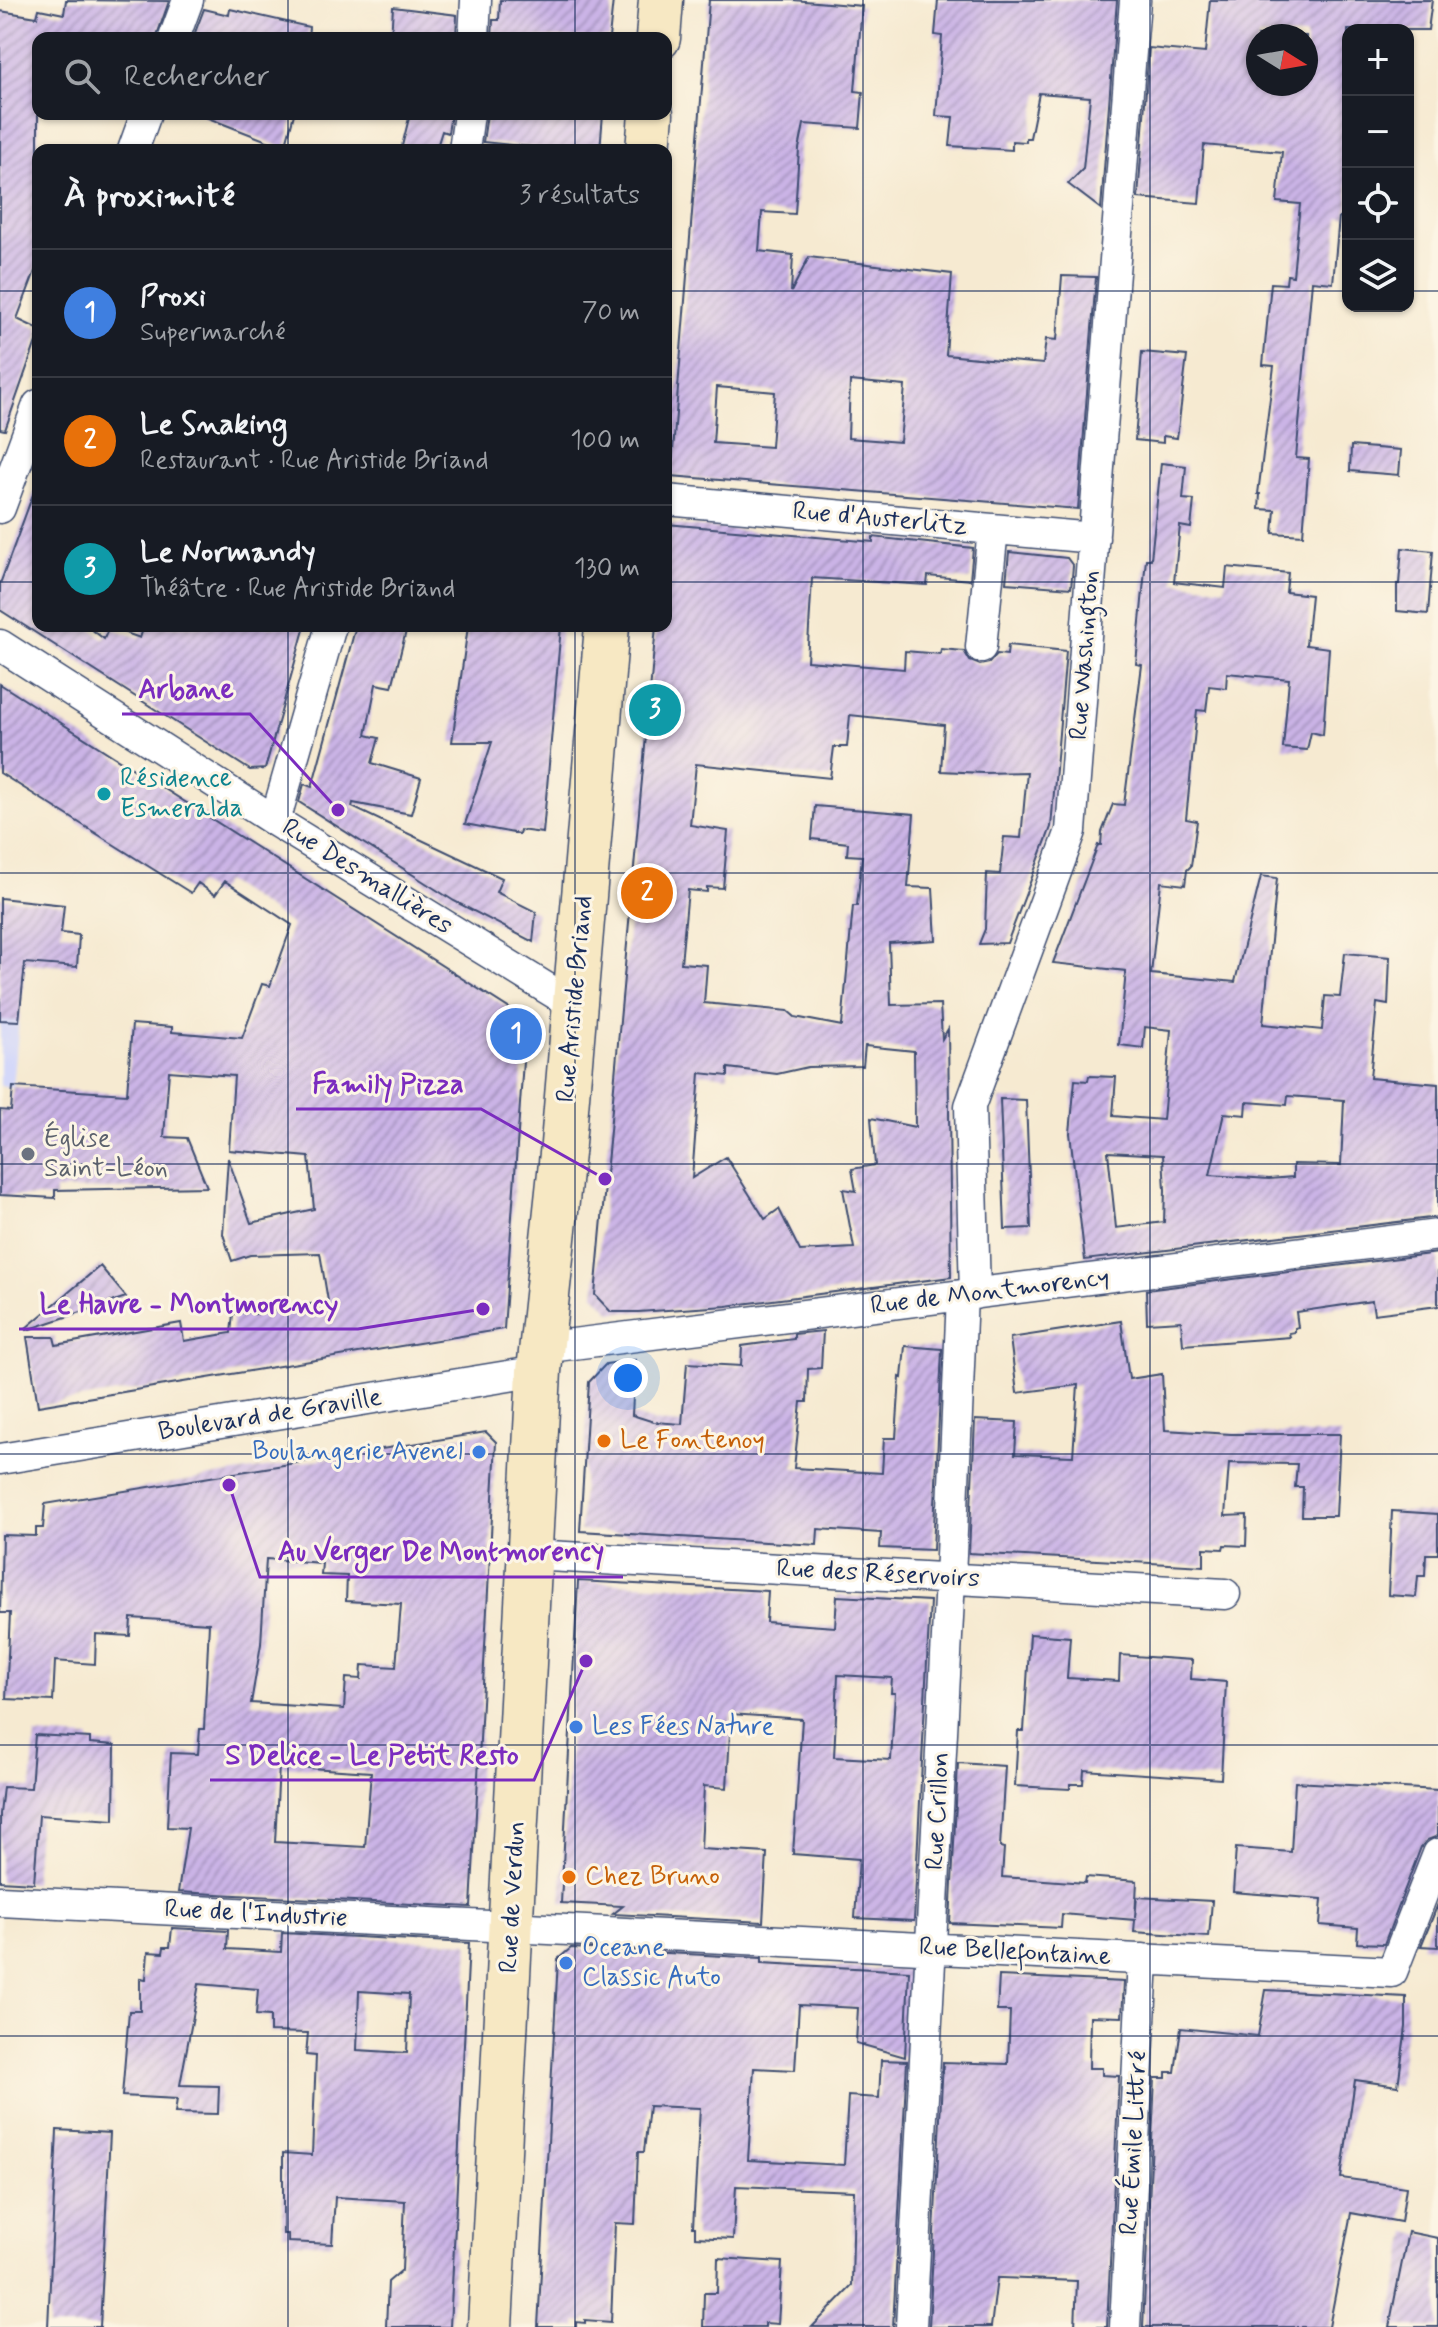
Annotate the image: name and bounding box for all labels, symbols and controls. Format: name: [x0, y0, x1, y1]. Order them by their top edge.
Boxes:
north arrow: [1246, 24, 1318, 96]
map controls: [1342, 24, 1414, 312]
button: +: [1342, 24, 1414, 96]
search box: [32, 32, 672, 120]
icon: search: [60, 54, 104, 98]
text: Rechercher: [124, 57, 270, 96]
button: −: [1342, 96, 1414, 168]
button: locate: [1342, 168, 1414, 240]
text: À proximité: [64, 174, 235, 219]
text: 3 résultats: [519, 179, 640, 213]
button: layers: [1342, 240, 1414, 312]
text: Proxi: [140, 277, 206, 316]
text: 1: [84, 296, 96, 330]
text: 70 m: [582, 296, 640, 330]
text: Supermarché: [140, 316, 286, 350]
text: Le Snaking: [140, 405, 287, 444]
text: 2: [84, 424, 96, 458]
text: 100 m: [570, 424, 640, 458]
text: Restaurant · Rue Aristide Briand: [140, 444, 489, 478]
street label: Rue d'Austerlitz: [791, 494, 969, 544]
text: Le Normandy: [140, 533, 316, 572]
text: 3: [84, 552, 96, 586]
text: 130 m: [574, 552, 640, 586]
street label: Rue Washington: [1062, 569, 1111, 741]
text: Théâtre · Rue Aristide Briand: [140, 572, 455, 606]
callout: Arbane: [122, 662, 250, 714]
text: Arbane: [138, 672, 234, 709]
pin: 3: [629, 680, 681, 740]
place label: Résidence Esmeralda: [120, 762, 243, 826]
marker: Résidence Esmeralda: [95, 785, 113, 803]
street label: Rue Desmallières: [275, 811, 459, 943]
pin: 2: [621, 863, 673, 923]
street label: Rue Aristide Briand: [549, 894, 601, 1104]
pin: 1: [490, 1004, 542, 1064]
callout: Family Pizza: [296, 1057, 481, 1109]
text: Family Pizza: [312, 1067, 464, 1104]
place label: Église Saint-Léon: [44, 1120, 168, 1186]
marker: Église Saint-Léon: [19, 1145, 37, 1163]
street label: Rue de Montmorency: [869, 1260, 1111, 1324]
callout: Le Havre - Montmorency: [19, 1277, 358, 1329]
text: Le Havre - Montmorency: [40, 1287, 338, 1324]
your location: [608, 1358, 648, 1398]
street label: Boulevard de Graville: [156, 1381, 384, 1449]
place label: Le Fontenoy: [620, 1424, 765, 1458]
marker: Le Fontenoy: [595, 1432, 613, 1450]
place label: Boulangerie Avenel: [252, 1435, 463, 1469]
marker: Boulangerie Avenel: [470, 1443, 488, 1461]
callout: Au Verger De Montmorency: [260, 1525, 623, 1577]
text: Au Verger De Montmorency: [278, 1534, 604, 1574]
street label: Rue des Réservoirs: [775, 1552, 981, 1596]
place label: Les Fées Nature: [592, 1710, 774, 1744]
marker: Les Fées Nature: [567, 1718, 585, 1736]
callout: S Delice - Le Petit Resto: [210, 1728, 534, 1780]
text: S Delice - Le Petit Resto: [225, 1738, 519, 1775]
street label: Rue Crillon: [918, 1751, 958, 1871]
street label: Rue de Verdun: [492, 1820, 534, 1974]
place label: Chez Bruno: [585, 1860, 720, 1894]
marker: Chez Bruno: [560, 1868, 578, 1886]
street label: Rue de l'Industrie: [163, 1892, 349, 1936]
street label: Rue Bellefontaine: [918, 1930, 1112, 1976]
place label: Oceane Classic Auto: [582, 1931, 721, 1995]
marker: Oceane Classic Auto: [557, 1954, 575, 1972]
street label: Rue Émile Littré: [1110, 2050, 1156, 2236]

